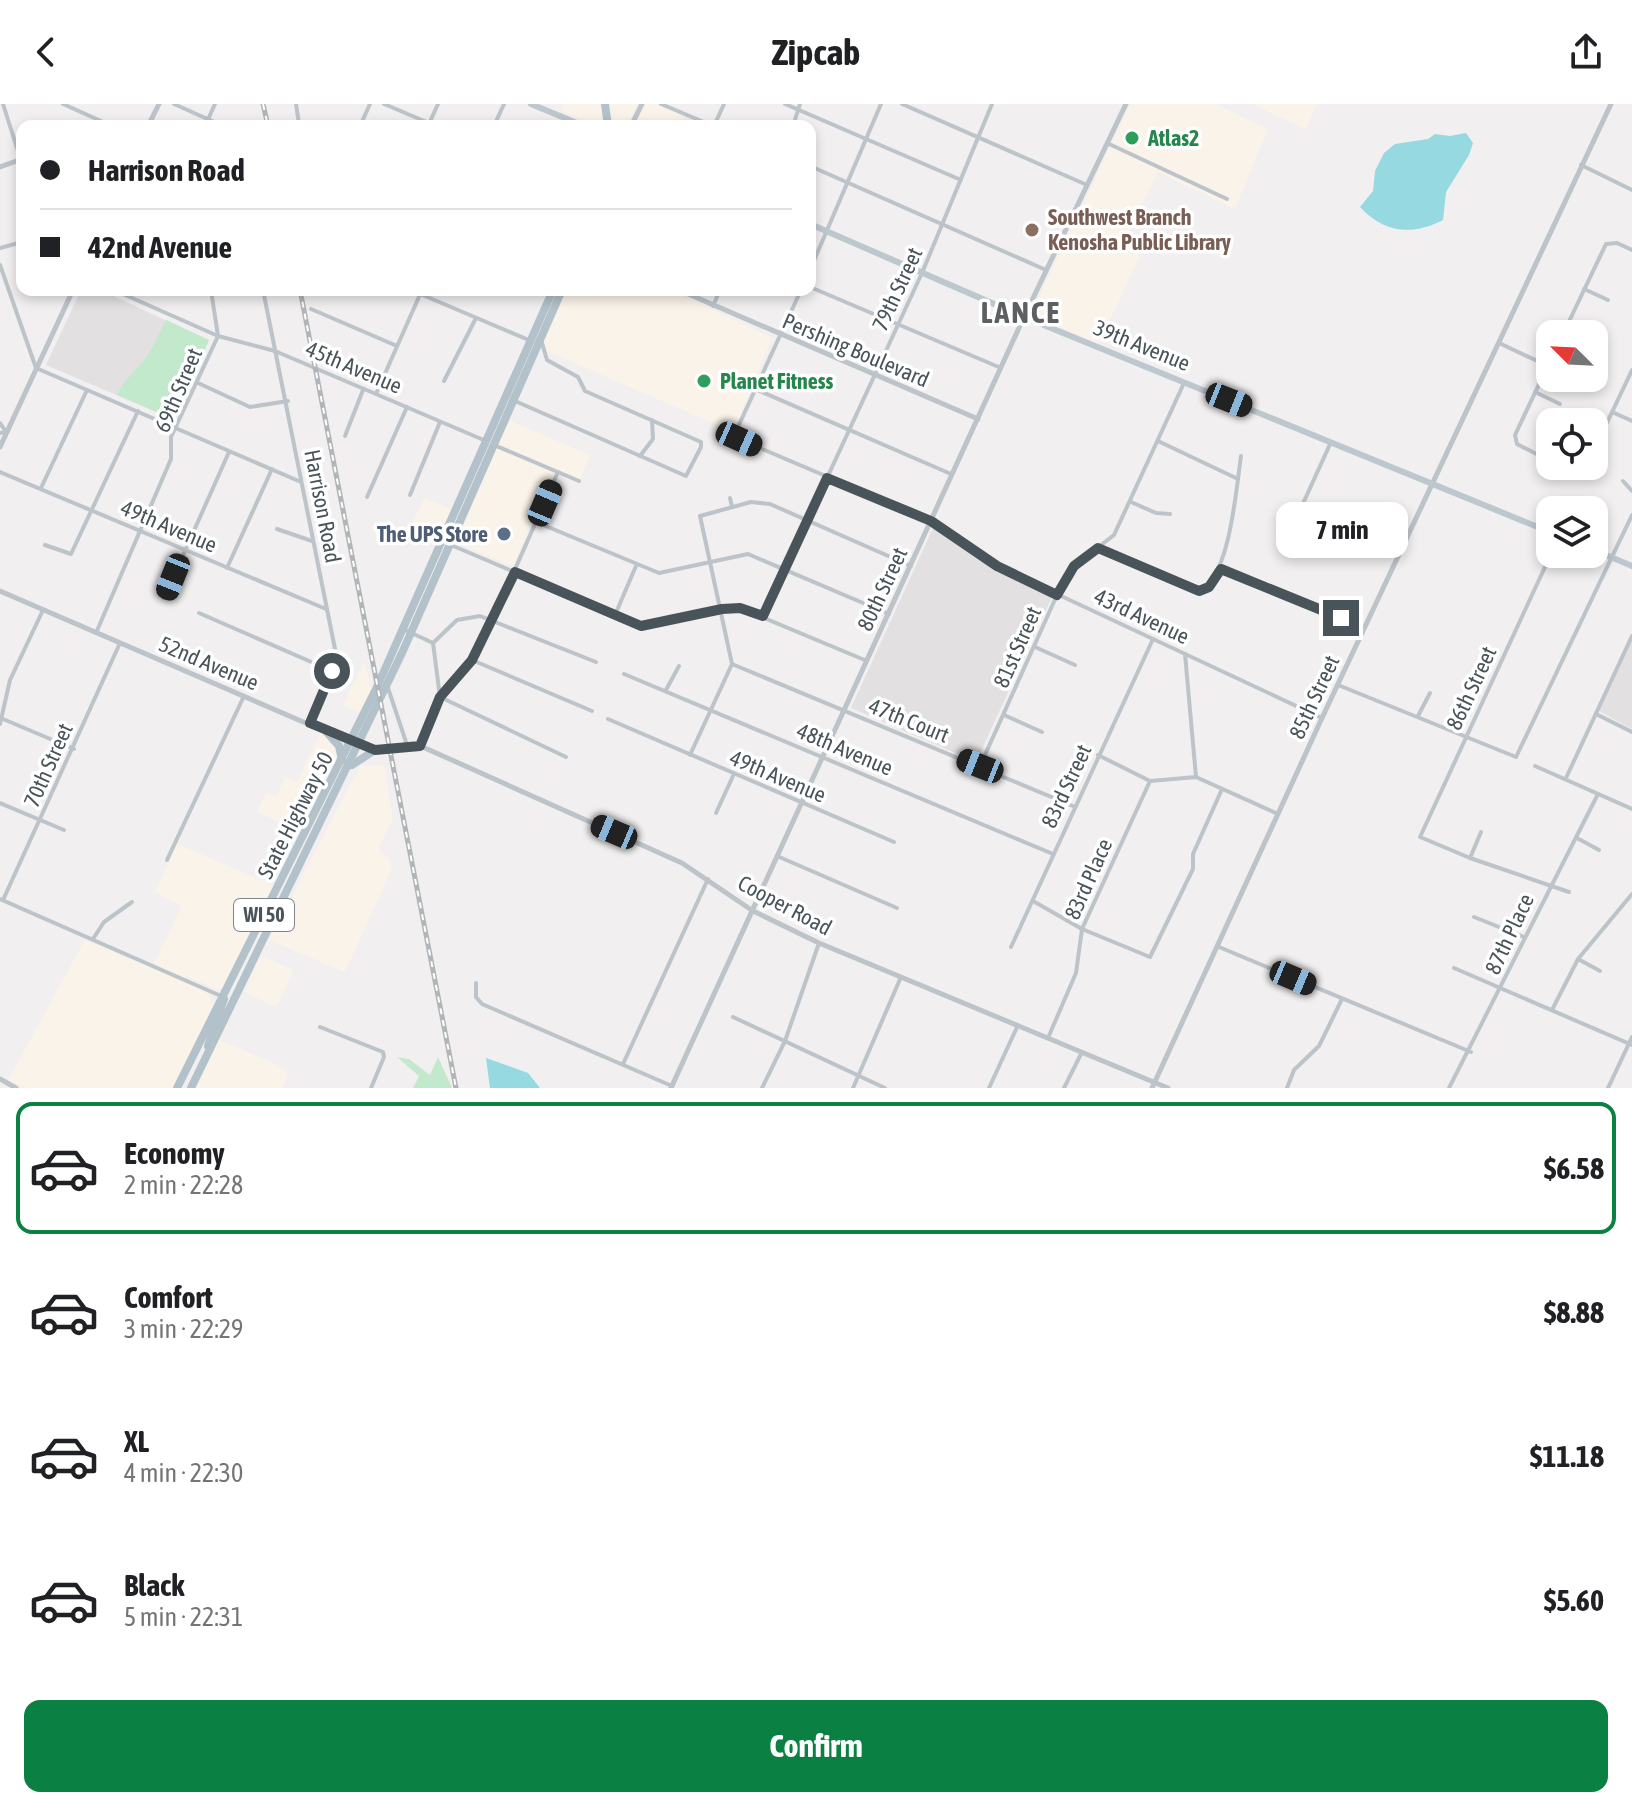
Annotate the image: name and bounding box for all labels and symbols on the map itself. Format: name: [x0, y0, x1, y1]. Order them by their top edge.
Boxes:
place label: Atlas2: [1147, 125, 1199, 151]
marker: Atlas2: [1123, 129, 1141, 147]
place label: Southwest Branch Kenosha Public Library: [1048, 204, 1231, 255]
marker: Southwest Branch Kenosha Public Library: [1023, 221, 1041, 239]
street label: 79th Street: [866, 243, 928, 335]
district label: LANCE: [981, 295, 1061, 329]
street label: Pershing Boulevard: [779, 307, 933, 393]
street label: 39th Avenue: [1090, 314, 1194, 376]
north arrow: [1536, 320, 1608, 392]
street label: 45th Avenue: [302, 335, 406, 399]
street label: 69th Street: [149, 344, 207, 436]
place label: Planet Fitness: [720, 368, 834, 394]
marker: Planet Fitness: [695, 372, 713, 390]
car: [1202, 380, 1256, 420]
car: [712, 418, 766, 460]
street label: Harrison Road: [299, 447, 347, 565]
car: [525, 476, 565, 530]
street label: 49th Avenue: [117, 494, 221, 558]
callout: 7 min: [1275, 502, 1407, 558]
place label: The UPS Store: [377, 521, 488, 547]
marker: The UPS Store: [495, 525, 513, 543]
street label: 80th Street: [851, 543, 913, 635]
car: [153, 550, 193, 604]
street label: 43rd Avenue: [1091, 583, 1194, 649]
route end: [1323, 600, 1359, 636]
street label: 81st Street: [988, 602, 1046, 692]
street label: 52nd Avenue: [155, 630, 263, 696]
street label: 86th Street: [1440, 642, 1502, 734]
street label: 85th Street: [1283, 651, 1345, 743]
route start: [314, 653, 350, 689]
street label: 47th Court: [865, 692, 953, 748]
street label: 48th Avenue: [793, 717, 897, 781]
street label: 70th Street: [18, 719, 78, 811]
street label: 83rd Street: [1035, 740, 1097, 832]
street label: 49th Avenue: [726, 744, 830, 808]
car: [953, 746, 1007, 786]
street label: State Highway 50: [252, 747, 338, 883]
car: [587, 812, 641, 852]
street label: 83rd Place: [1059, 835, 1117, 923]
street label: Cooper Road: [734, 869, 836, 941]
street label: 87th Place: [1479, 890, 1539, 978]
road number: WI 50: [234, 899, 294, 931]
car: [1266, 958, 1320, 998]

